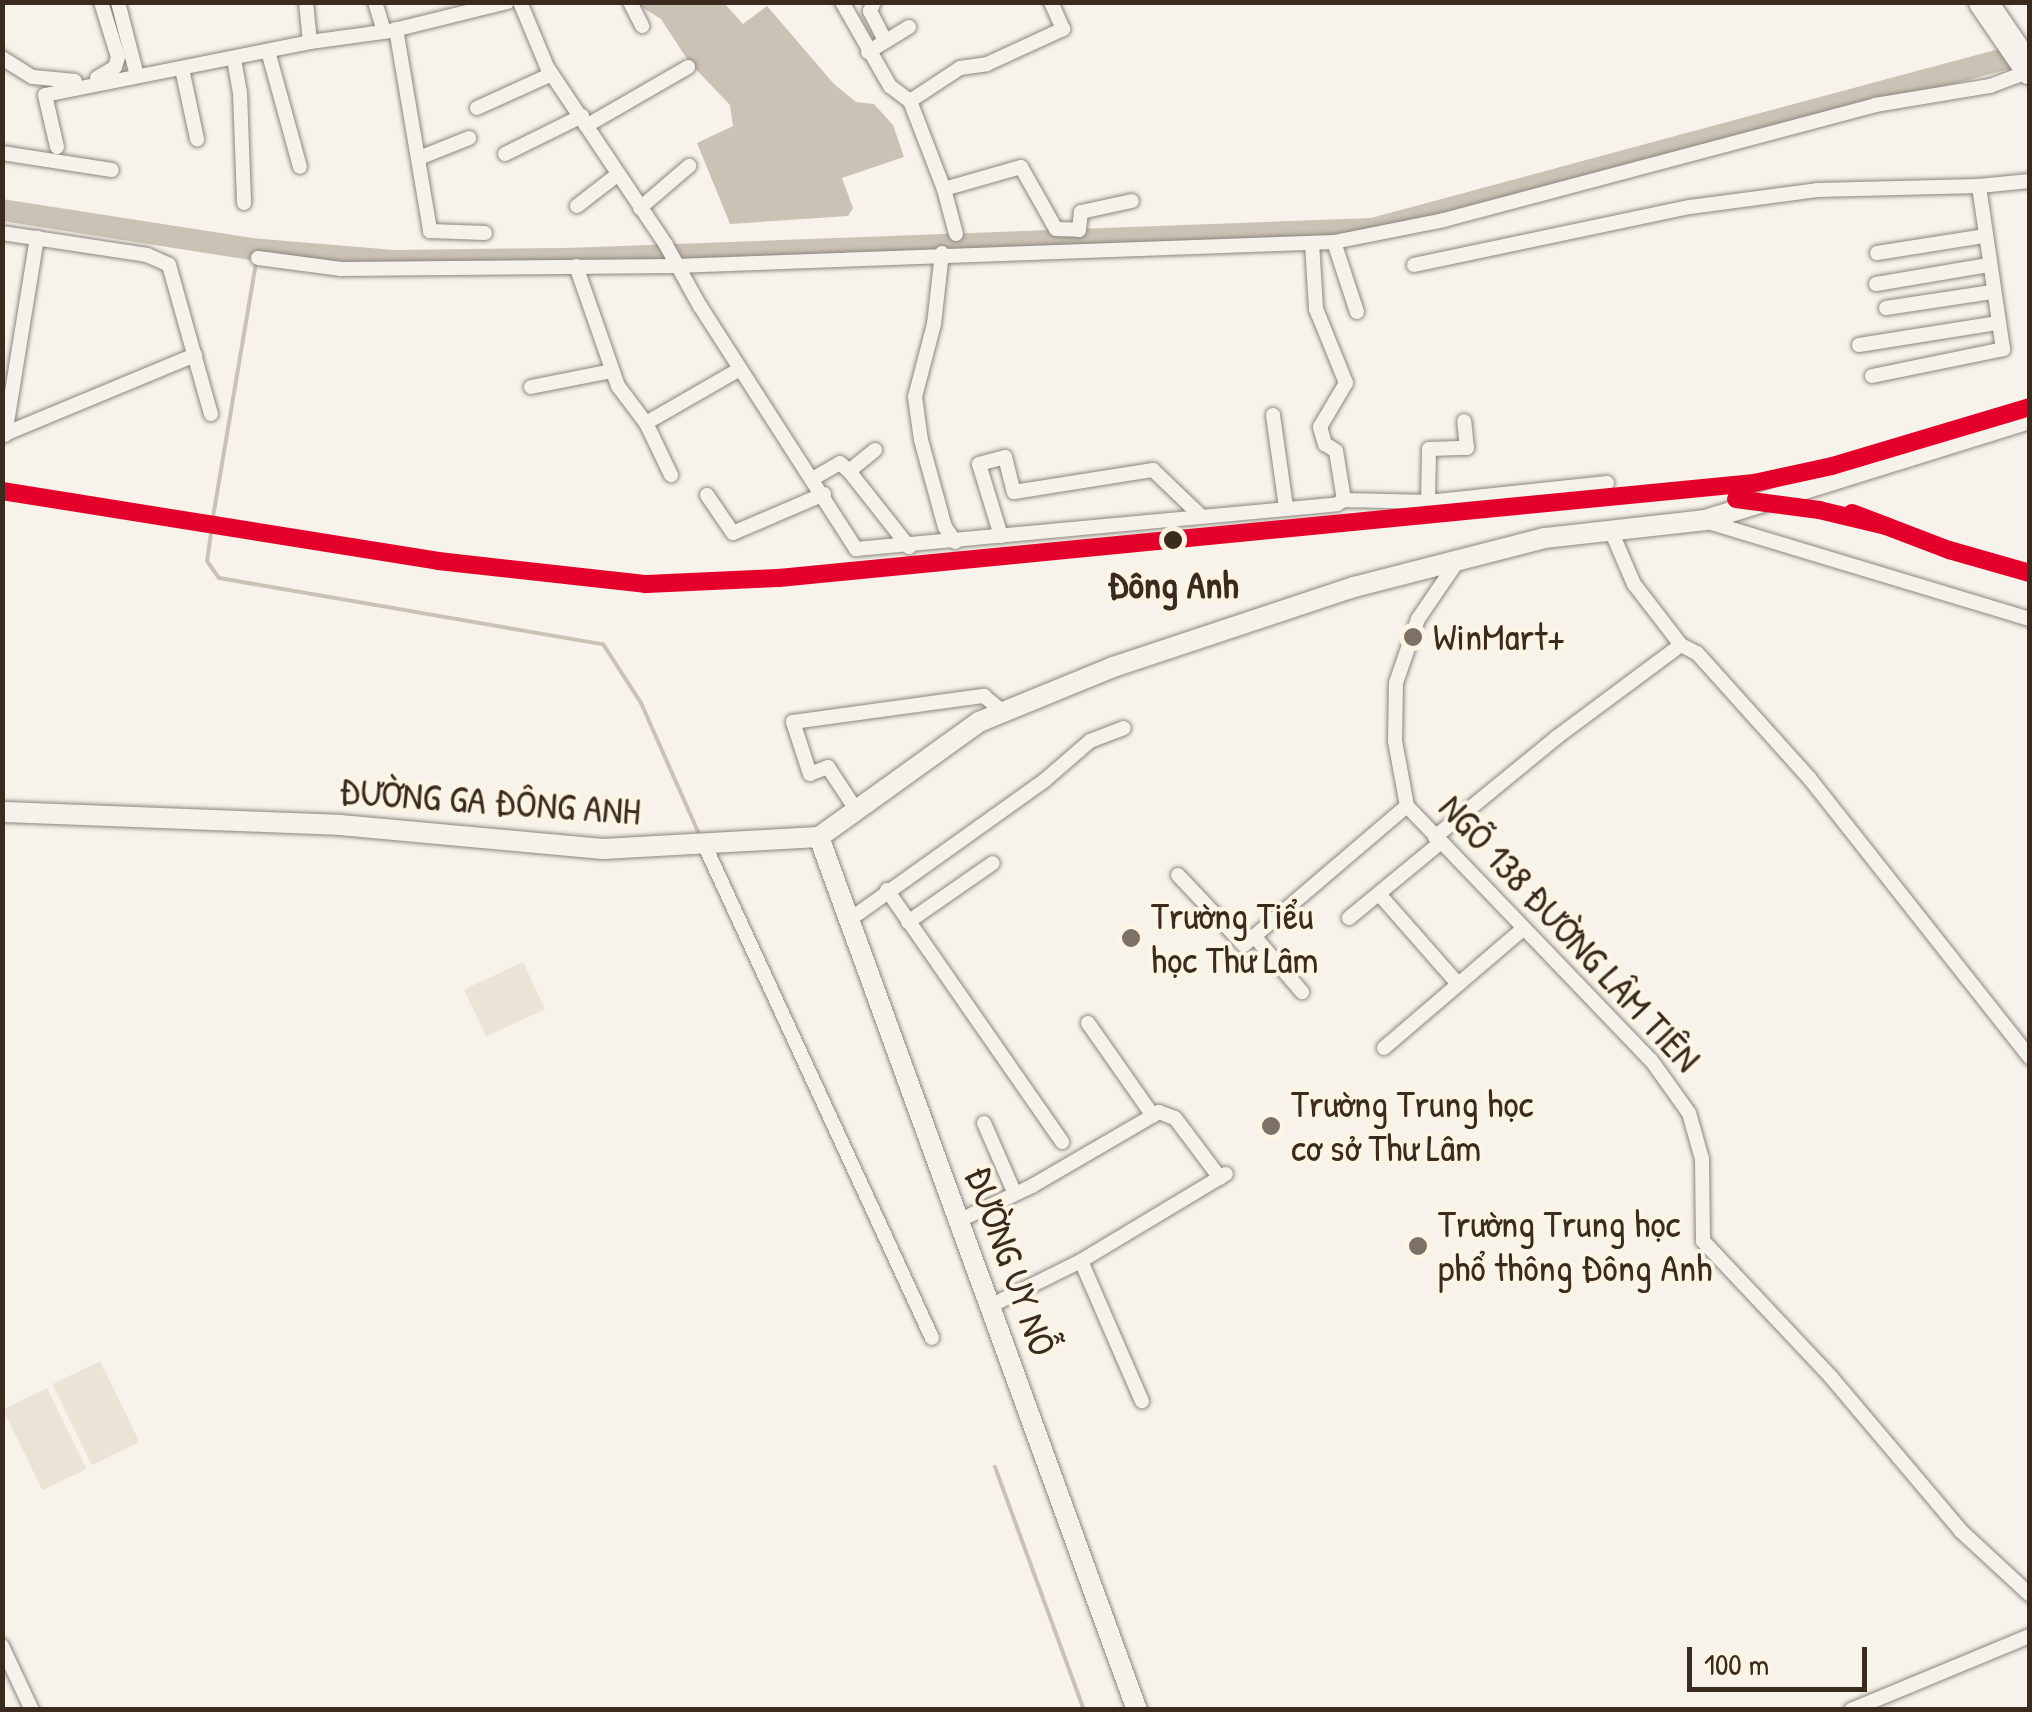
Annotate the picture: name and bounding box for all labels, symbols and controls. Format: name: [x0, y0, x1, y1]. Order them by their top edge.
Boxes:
marker: Đông Anh: [1156, 523, 1190, 557]
place label: Đông Anh: [1108, 562, 1238, 608]
place label: WinMart+: [1433, 614, 1566, 660]
marker: WinMart+: [1402, 626, 1424, 648]
street label: ĐƯỜNG GA ĐÔNG ANH: [338, 768, 642, 834]
street label: NGÕ 138 ĐƯỜNG LÂM TIÊN: [1430, 785, 1710, 1081]
place label: Trường Tiểu học Thư Lâm: [1151, 893, 1318, 982]
marker: Trường Tiểu học Thư Lâm: [1120, 927, 1142, 949]
place label: Trường Trung học cơ sở Thư Lâm: [1291, 1081, 1533, 1170]
marker: Trường Trung học cơ sở Thư Lâm: [1260, 1115, 1282, 1137]
street label: ĐƯỜNG UY NỖ: [956, 1160, 1066, 1362]
place label: Trường Trung học phổ thông Đông Anh: [1438, 1201, 1712, 1290]
marker: Trường Trung học phổ thông Đông Anh: [1407, 1235, 1429, 1257]
scale bar: [1692, 1627, 1872, 1689]
text: 100 m: [1704, 1644, 1769, 1684]

